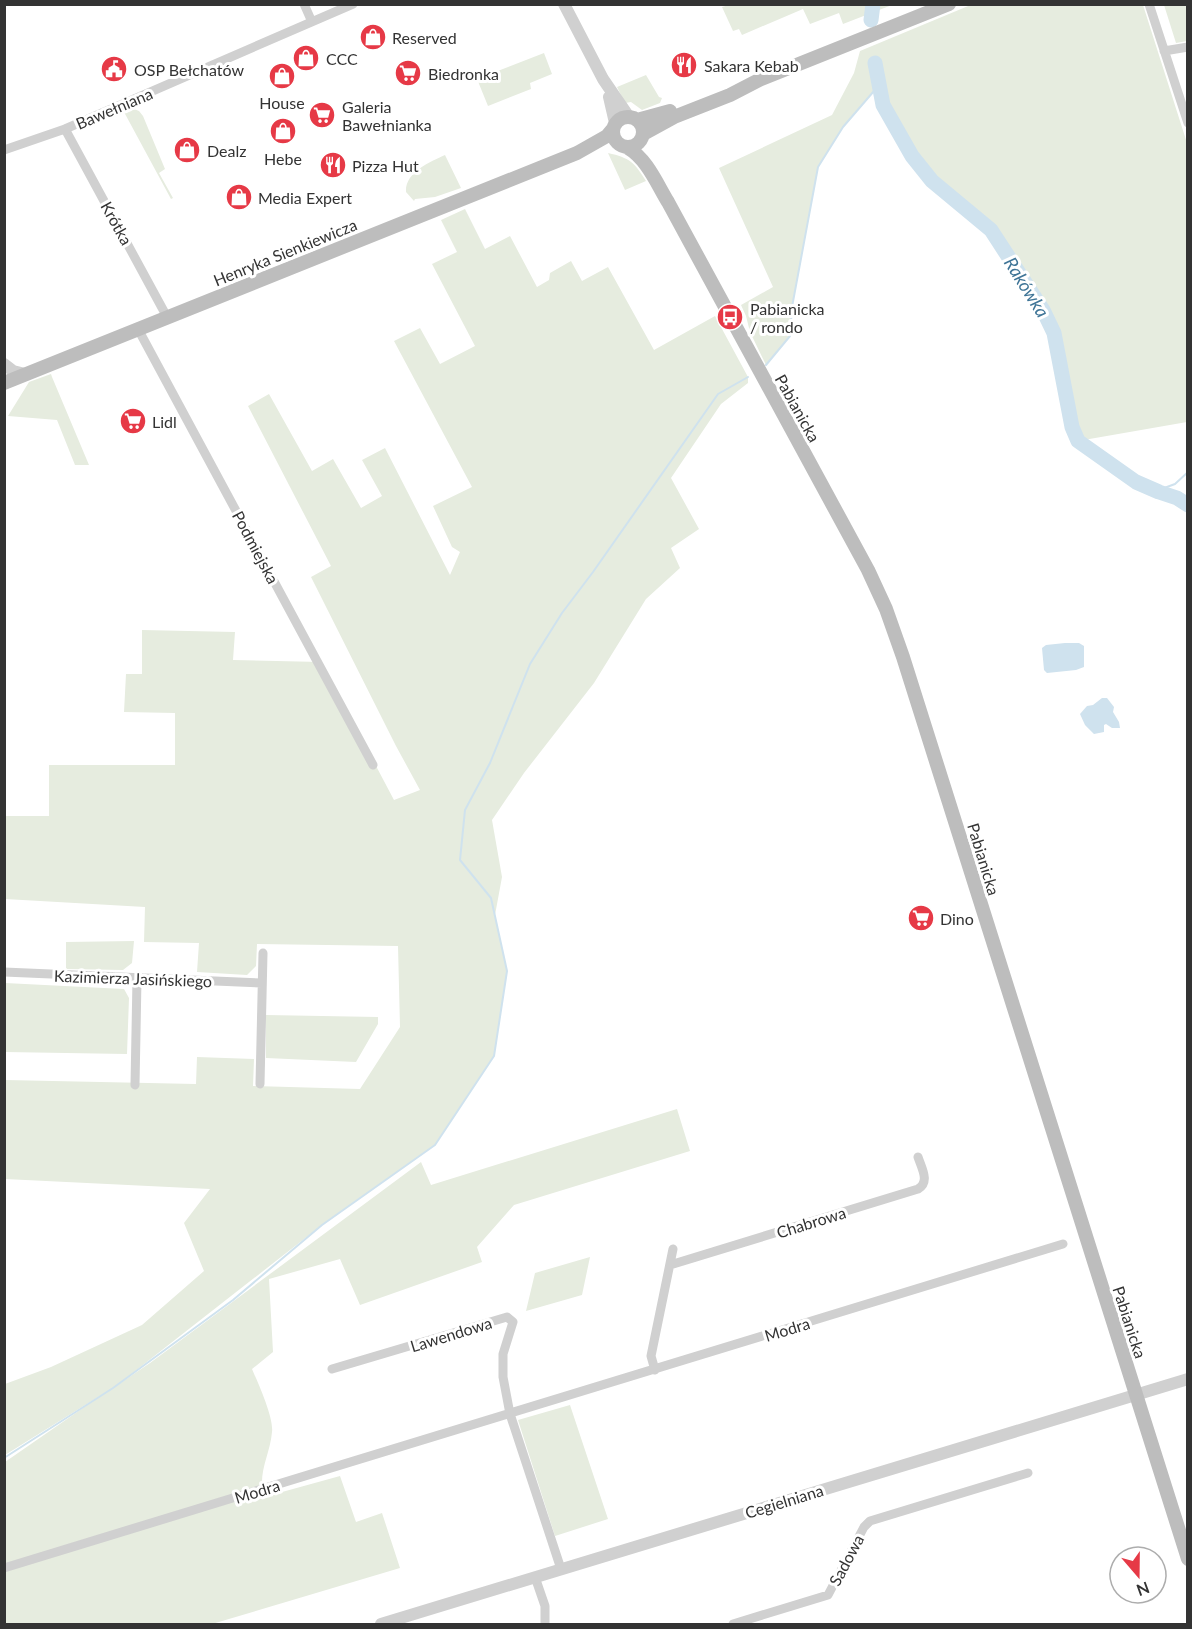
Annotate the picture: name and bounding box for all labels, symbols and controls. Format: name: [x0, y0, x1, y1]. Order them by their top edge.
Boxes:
shop icon: Reserved: [358, 22, 388, 52]
place label: Reserved: [392, 28, 457, 47]
shop icon: CCC: [291, 43, 321, 73]
place label: CCC: [326, 49, 358, 68]
restaurant icon: Sakara Kebab: [669, 50, 699, 80]
public building icon: OSP Bełchatów: [99, 54, 129, 84]
place label: Sakara Kebab: [704, 56, 799, 75]
supermarket icon: Biedronka: [393, 58, 423, 88]
place label: OSP Bełchatów: [134, 60, 244, 79]
shop icon: House: [267, 61, 297, 91]
place label: Biedronka: [428, 64, 499, 83]
street label: Bawełniana: [73, 83, 155, 133]
place label: House: [259, 93, 305, 112]
place label: Galeria Bawełnianka: [342, 97, 432, 134]
supermarket icon: Galeria Bawełnianka: [307, 100, 337, 130]
shop icon: Hebe: [268, 116, 298, 146]
shop icon: Dealz: [172, 135, 202, 165]
place label: Dealz: [207, 141, 246, 160]
place label: Hebe: [264, 149, 302, 168]
restaurant icon: Pizza Hut: [318, 150, 348, 180]
place label: Pizza Hut: [352, 156, 419, 175]
shop icon: Media Expert: [224, 182, 254, 212]
place label: Media Expert: [258, 188, 352, 207]
street label: Krótka: [97, 198, 137, 248]
street label: Henryka Sienkiewicza: [211, 215, 359, 289]
water label: Rakówka: [1000, 253, 1054, 321]
place label: Pabianicka / rondo: [750, 299, 825, 336]
bus stop icon: Pabianicka / rondo: [715, 302, 745, 332]
street label: Pabianicka: [772, 371, 824, 445]
supermarket icon: Lidl: [118, 406, 148, 436]
place label: Lidl: [152, 412, 177, 431]
street label: Podmiejska: [229, 507, 283, 587]
street label: Pabianicka: [964, 821, 1004, 897]
supermarket icon: Dino: [906, 903, 936, 933]
place label: Dino: [940, 909, 974, 928]
street label: Kazimierza Jasińskiego: [54, 966, 212, 990]
street label: Chabrowa: [774, 1202, 848, 1242]
street label: Pabianicka: [1109, 1284, 1151, 1360]
street label: Lawendowa: [408, 1313, 494, 1355]
street label: Modra: [762, 1313, 812, 1345]
street label: Modra: [232, 1475, 282, 1507]
street label: Cegielniana: [743, 1480, 825, 1522]
street label: Sadowa: [825, 1531, 867, 1589]
north arrow: [1108, 1545, 1168, 1605]
text: N: [1134, 1579, 1152, 1601]

